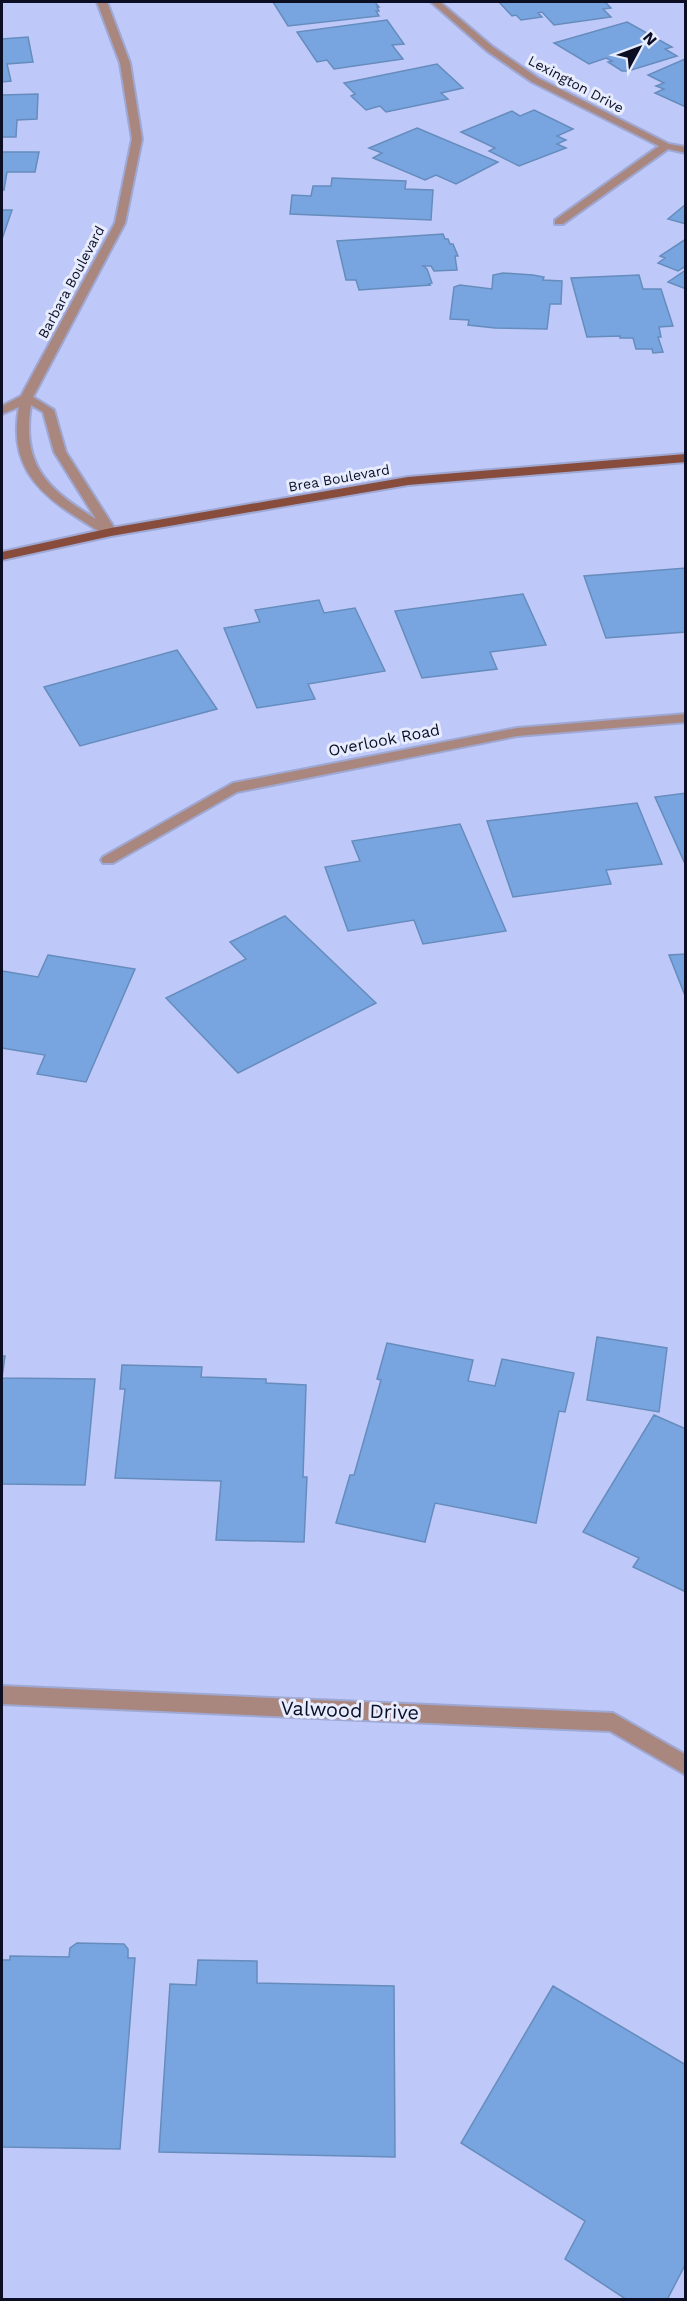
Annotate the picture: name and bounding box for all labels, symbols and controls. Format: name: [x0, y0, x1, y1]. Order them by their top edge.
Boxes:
north arrow: [609, 18, 669, 78]
text: N: [639, 28, 661, 49]
street label: Lexington Drive: [526, 52, 626, 116]
street label: Barbara Boulevard: [35, 223, 107, 341]
street label: Brea Boulevard: [287, 461, 391, 495]
street label: Overlook Road: [327, 720, 441, 760]
street label: Valwood Drive: [280, 1696, 420, 1724]

